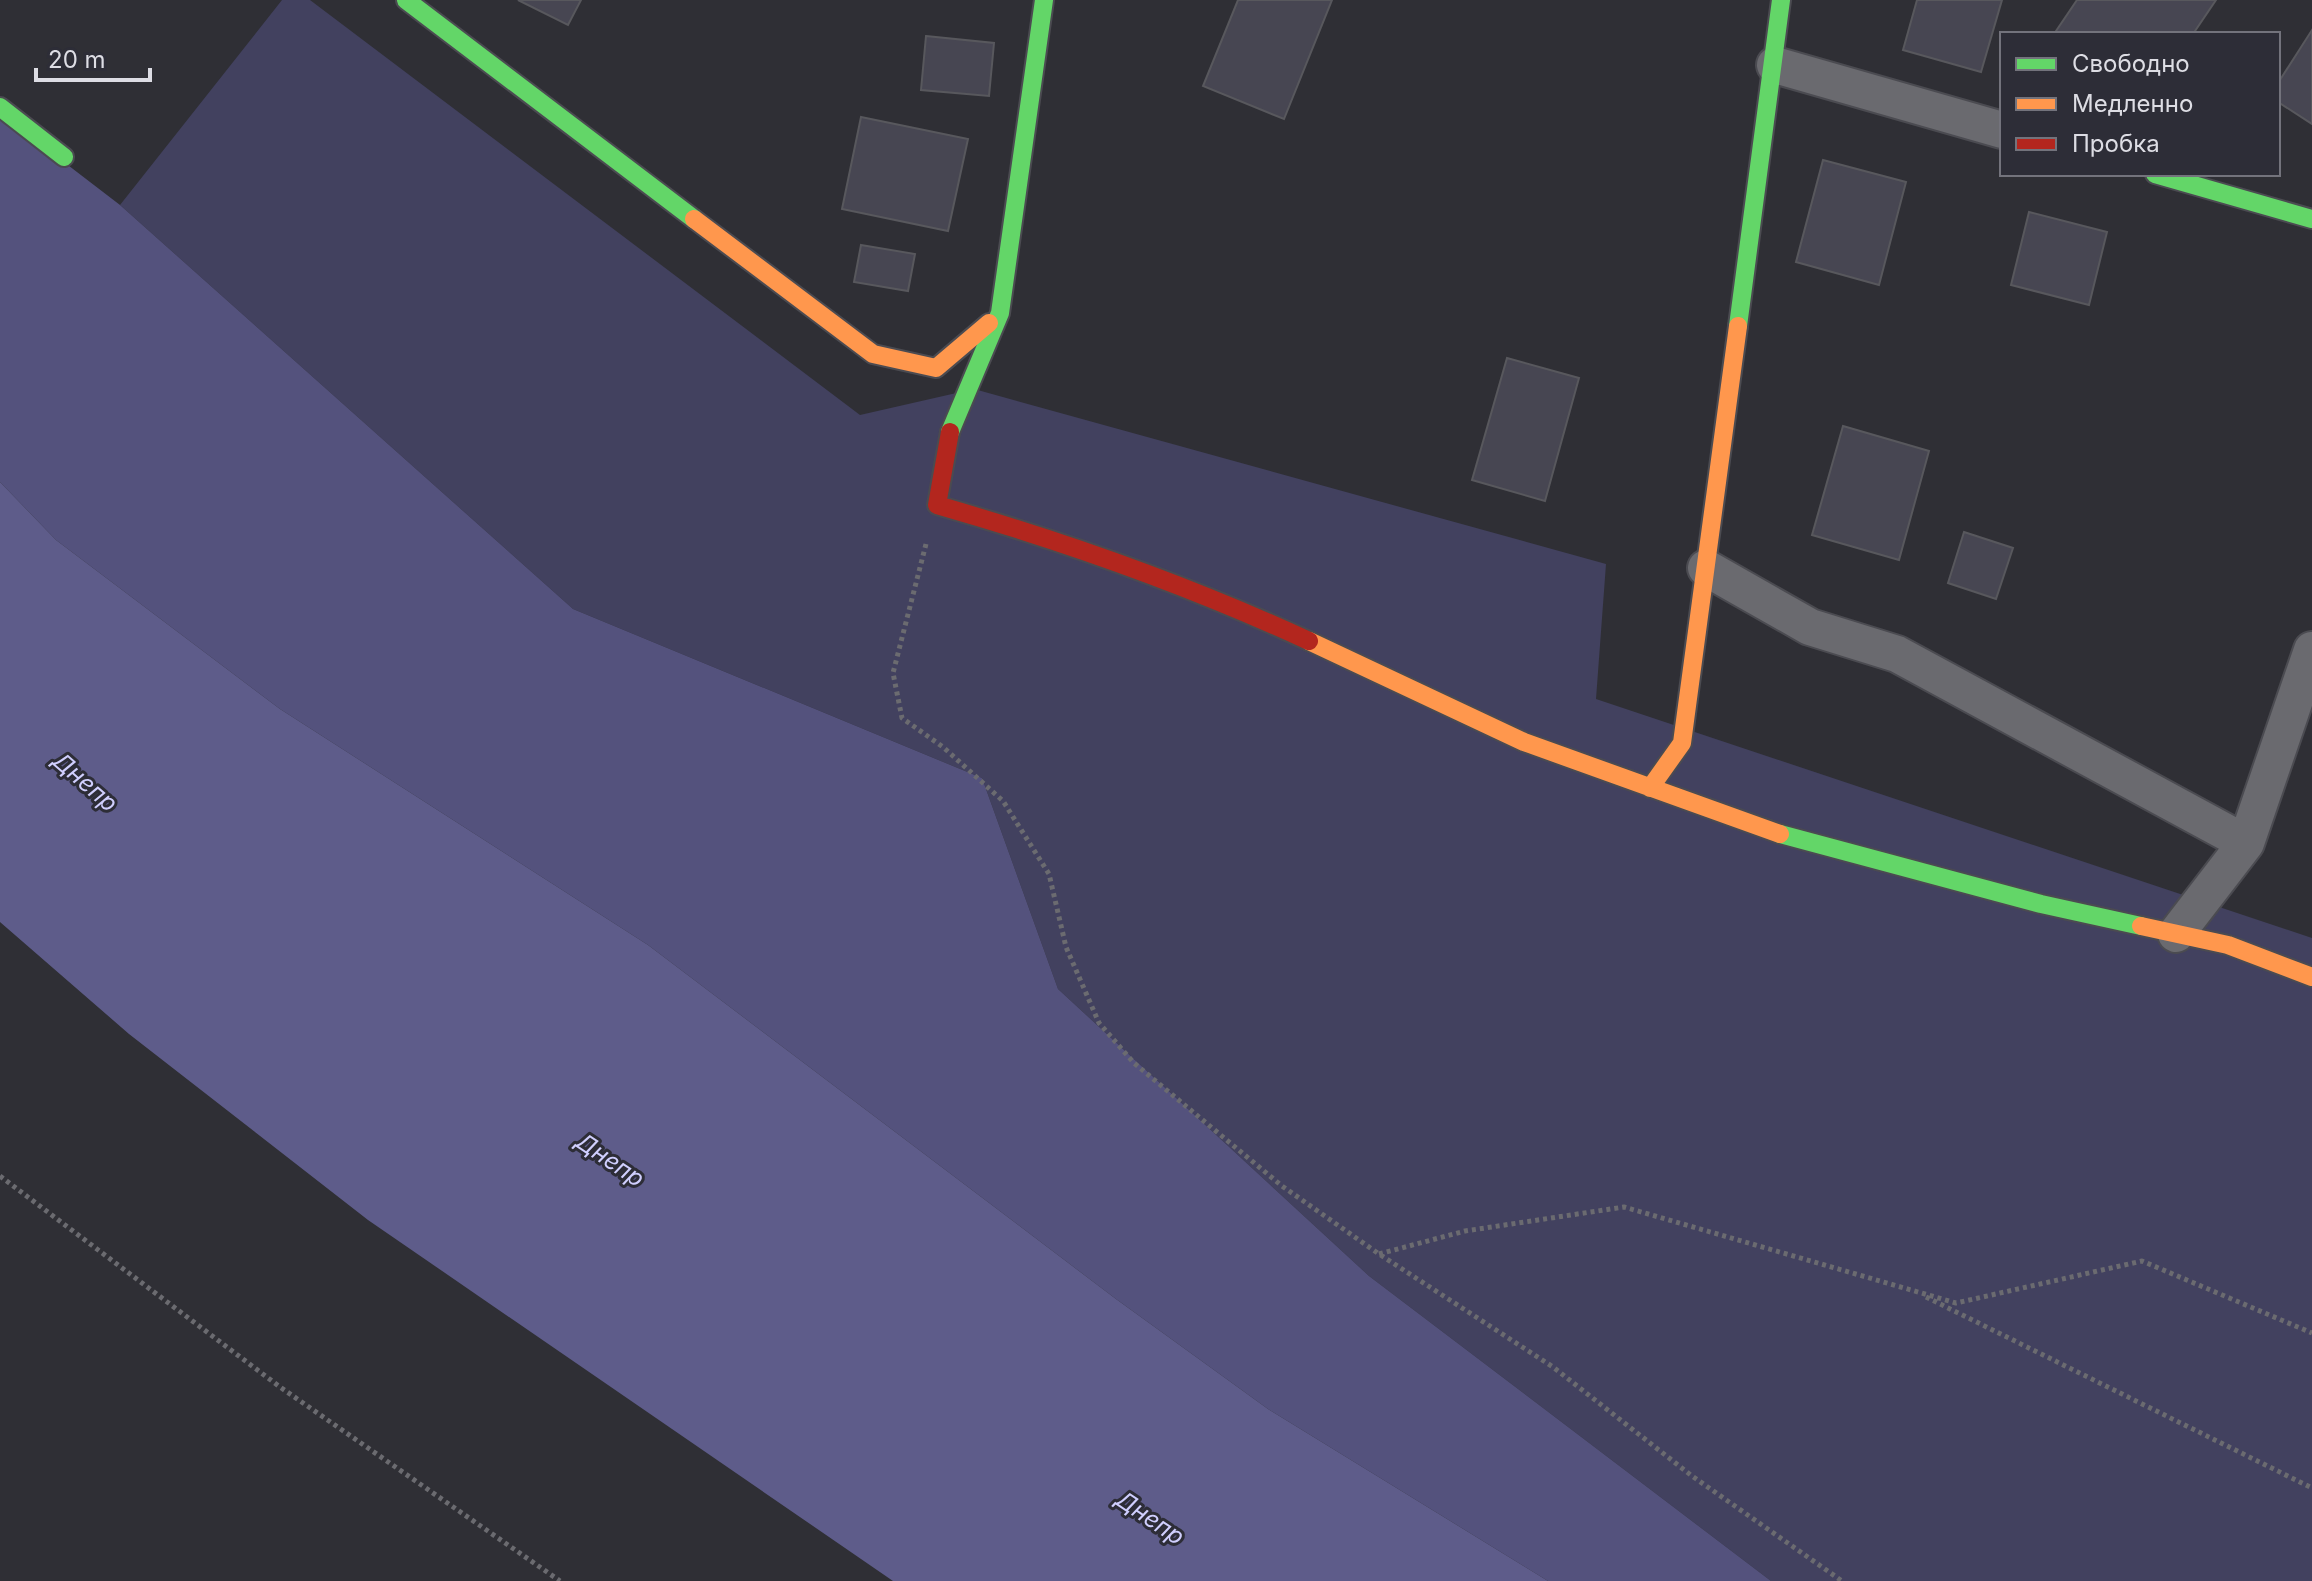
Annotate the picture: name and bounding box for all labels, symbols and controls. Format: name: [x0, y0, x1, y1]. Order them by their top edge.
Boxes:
scale bar: [36, 32, 150, 82]
legend: [2000, 32, 2280, 176]
text: 20 m: [48, 45, 106, 74]
text: Свободно: [2072, 49, 2190, 78]
text: Медленно: [2072, 89, 2193, 118]
text: Пробка: [2072, 129, 2160, 158]
water label: Днепр: [46, 745, 124, 818]
water label: Днепр: [570, 1126, 650, 1193]
water label: Днепр: [1110, 1484, 1190, 1551]

